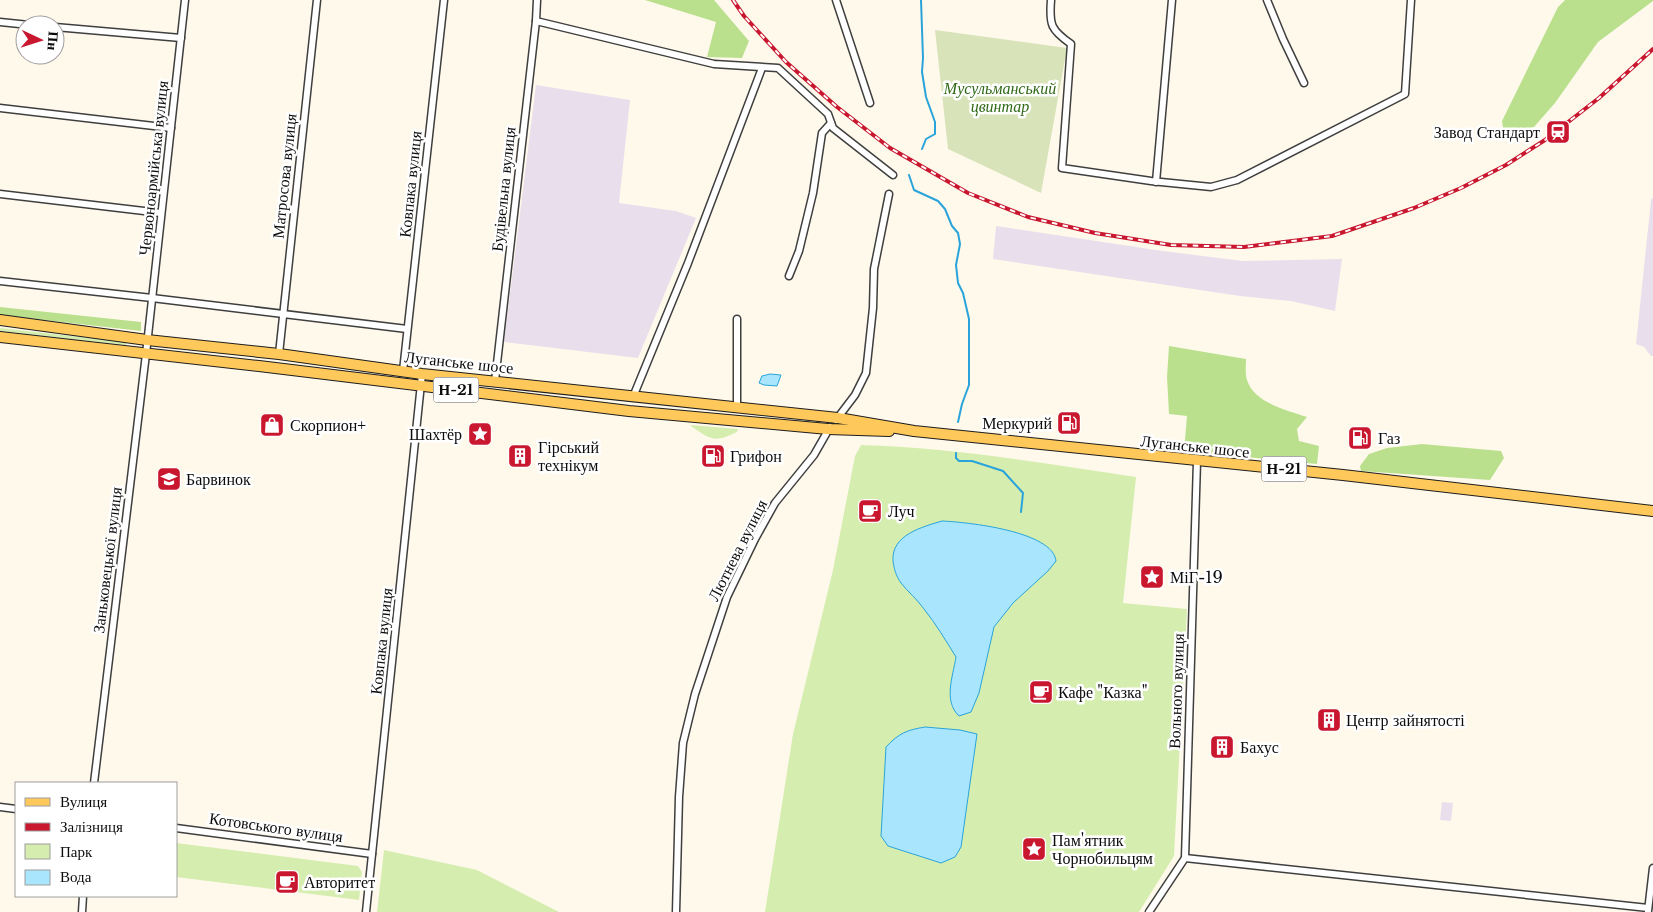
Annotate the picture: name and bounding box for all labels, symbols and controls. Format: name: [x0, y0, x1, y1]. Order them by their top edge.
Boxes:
north arrow: [15, 15, 65, 65]
text: Пн: [43, 31, 63, 51]
park label: Мусульманський цвинтар: [943, 78, 1056, 116]
street label: Червоноармійська вулиця: [134, 79, 172, 257]
street label: Матросова вулиця: [267, 112, 301, 239]
station icon: Завод Стандарт: [1545, 119, 1571, 145]
place label: Завод Стандарт: [1434, 122, 1540, 142]
street label: Будівельна вулиця: [487, 125, 520, 252]
street label: Ковпака вулиця: [394, 129, 426, 238]
street label: Луганське шосе: [404, 346, 514, 378]
road number: Н-21: [434, 378, 478, 402]
fuel station icon: Меркурий: [1056, 410, 1082, 436]
shop icon: Скорпион+: [259, 412, 285, 438]
place label: Меркурий: [982, 413, 1052, 433]
place label: Скорпион+: [290, 415, 366, 435]
place icon: Шахтёр: [467, 421, 493, 447]
place label: Шахтёр: [409, 424, 462, 444]
fuel station icon: Газ: [1347, 425, 1373, 451]
place label: Газ: [1378, 428, 1400, 448]
street label: Луганське шосе: [1140, 430, 1250, 462]
place label: Гірський технікум: [538, 437, 599, 475]
building icon: Гірський технікум: [507, 443, 533, 469]
fuel station icon: Грифон: [700, 443, 726, 469]
place label: Грифон: [730, 446, 782, 466]
road number: Н-21: [1262, 456, 1306, 482]
school or university icon: Барвинок: [156, 466, 182, 492]
place label: Барвинок: [186, 469, 251, 489]
street label: Заньковецької вулиця: [88, 485, 126, 634]
street label: Лютнева вулиця: [703, 495, 771, 604]
cafe icon: Луч: [857, 498, 883, 524]
place label: Луч: [888, 501, 915, 521]
place icon: МіГ-19: [1139, 564, 1165, 590]
place label: МіГ-19: [1170, 567, 1223, 587]
street label: Ковпака вулиця: [365, 586, 397, 695]
street label: Вольного вулиця: [1164, 632, 1188, 749]
cafe icon: Кафе "Казка": [1028, 679, 1054, 705]
place label: Кафе "Казка": [1058, 682, 1148, 702]
building icon: Центр зайнятості: [1316, 707, 1342, 733]
place label: Центр зайнятості: [1346, 710, 1465, 730]
building icon: Бахус: [1209, 734, 1235, 760]
place label: Бахус: [1240, 737, 1279, 757]
legend: [15, 782, 178, 897]
text: Вулиця: [60, 792, 107, 811]
street label: Котовського вулиця: [208, 808, 345, 846]
text: Залізниця: [60, 817, 123, 836]
place label: Пам'ятник Чорнобильцям: [1052, 830, 1153, 868]
place icon: Пам'ятник Чорнобильцям: [1021, 836, 1047, 862]
text: Парк: [60, 842, 93, 861]
text: Вода: [60, 867, 92, 886]
cafe icon: Авторитет: [274, 869, 300, 895]
place label: Авторитет: [304, 872, 375, 892]

